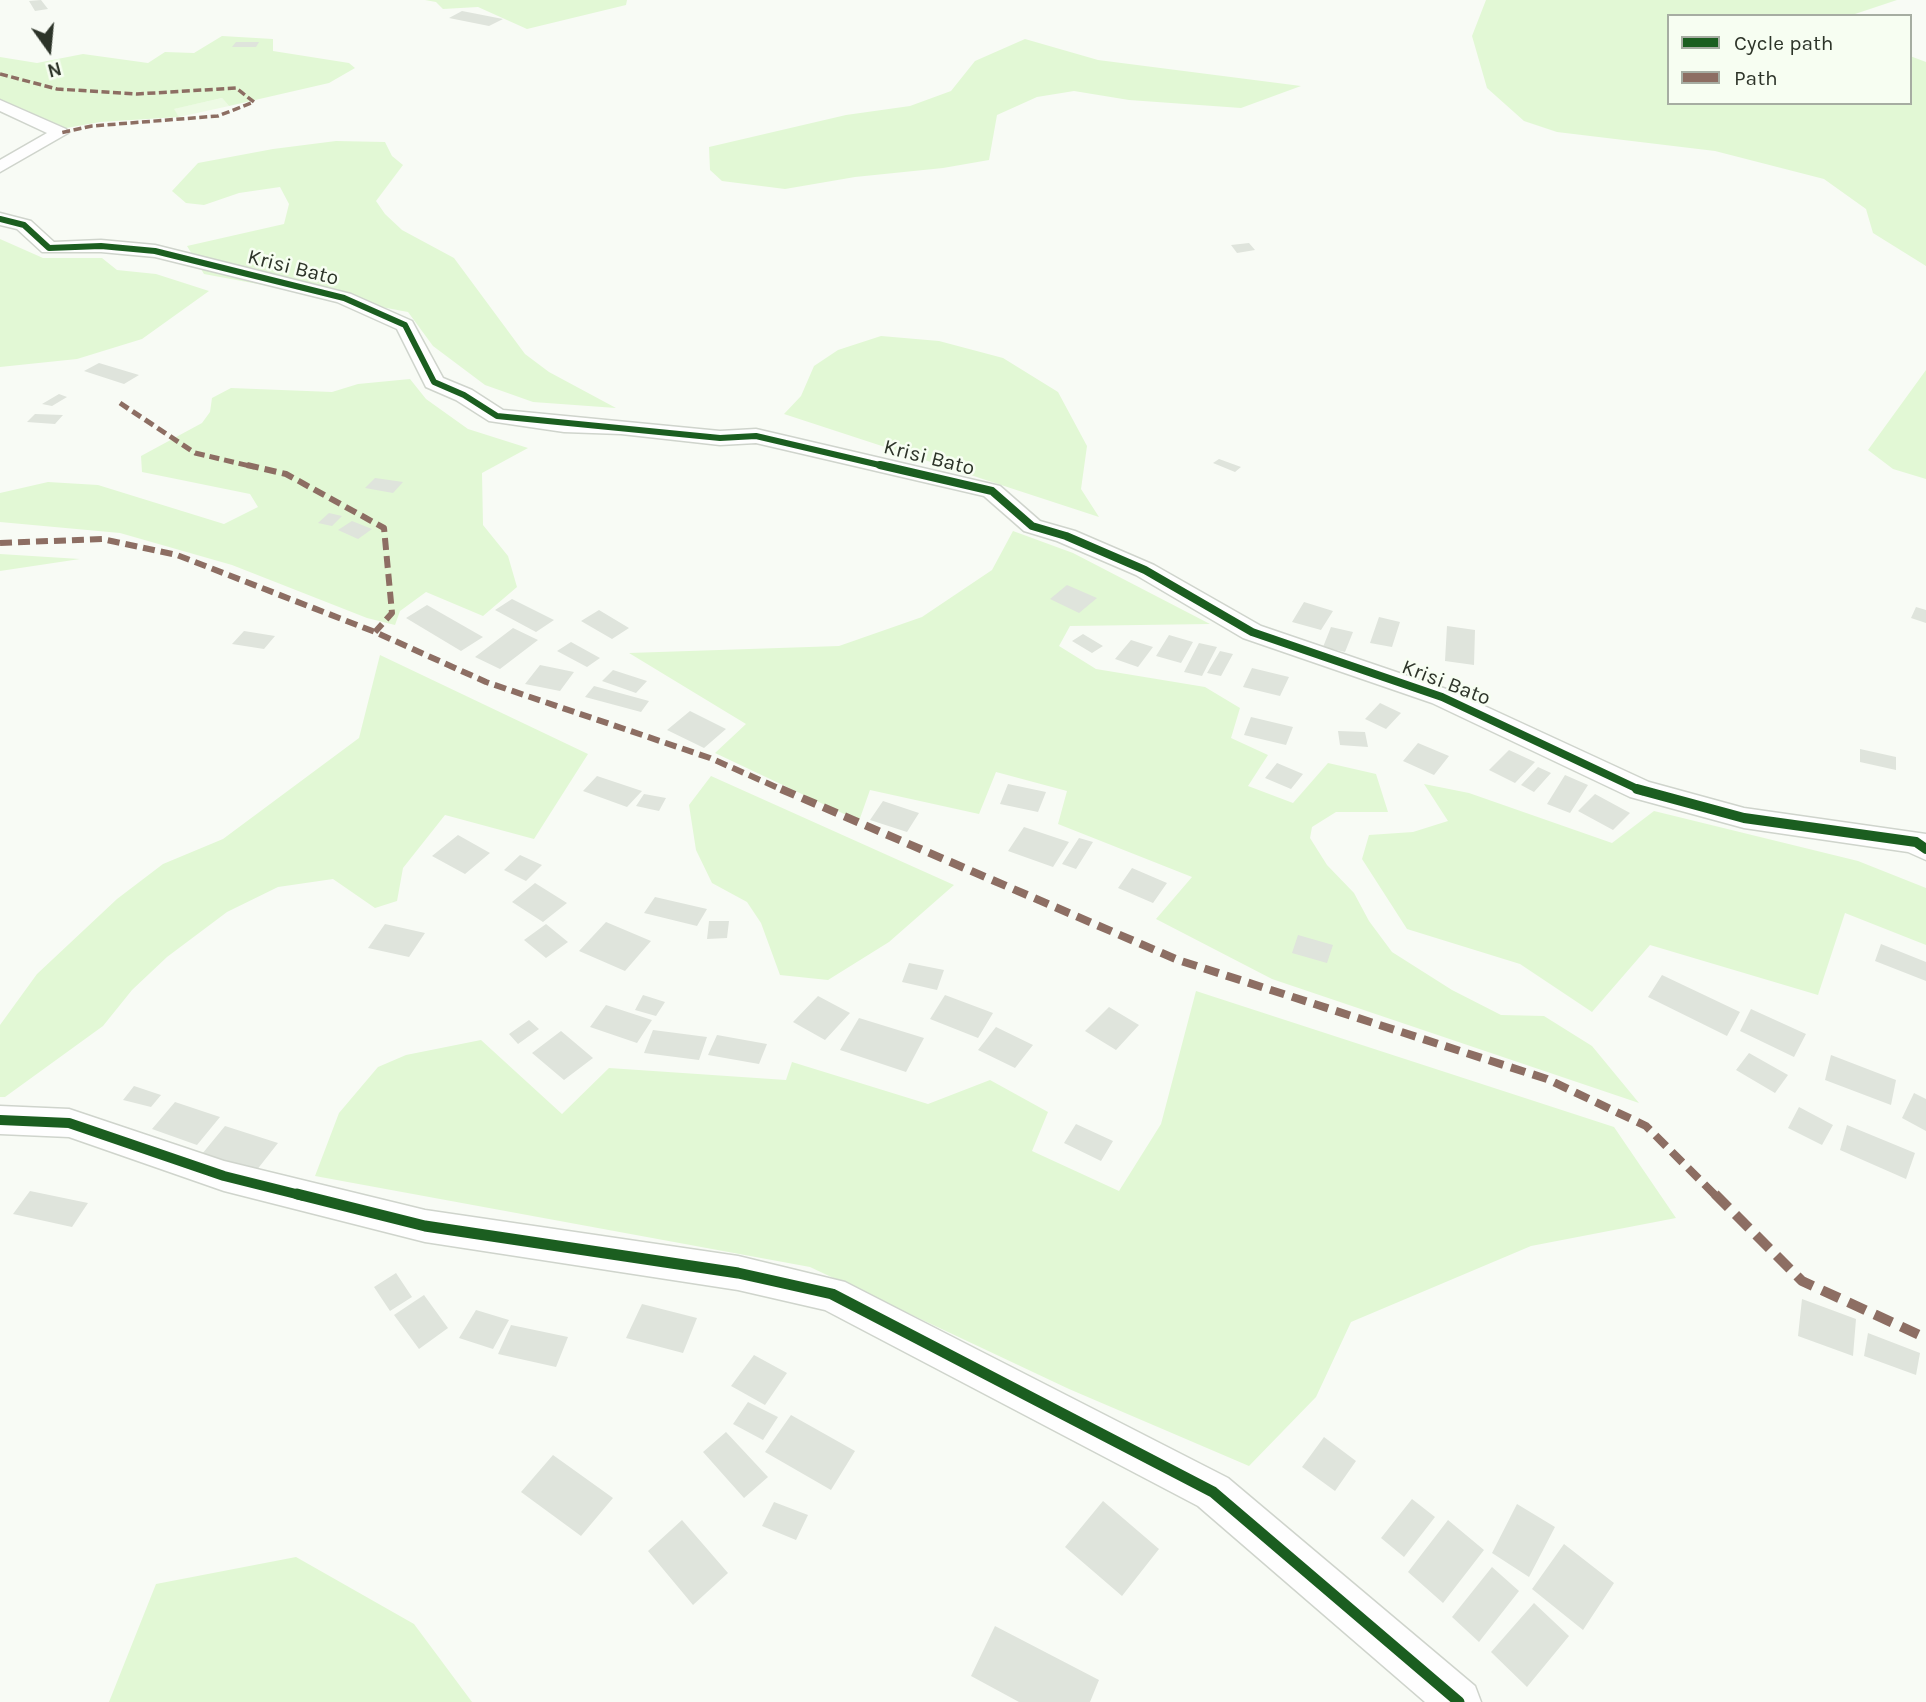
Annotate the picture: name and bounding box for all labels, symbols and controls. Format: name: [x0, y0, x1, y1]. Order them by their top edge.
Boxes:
north arrow: [14, 14, 84, 84]
legend: [1667, 14, 1912, 105]
text: Cycle path: [1734, 31, 1834, 55]
text: N: [45, 57, 64, 82]
text: Path: [1734, 66, 1778, 90]
street label: Krisi Bato: [245, 245, 341, 291]
street label: Krisi Bato: [881, 435, 977, 481]
street label: Krisi Bato: [1398, 655, 1494, 711]

